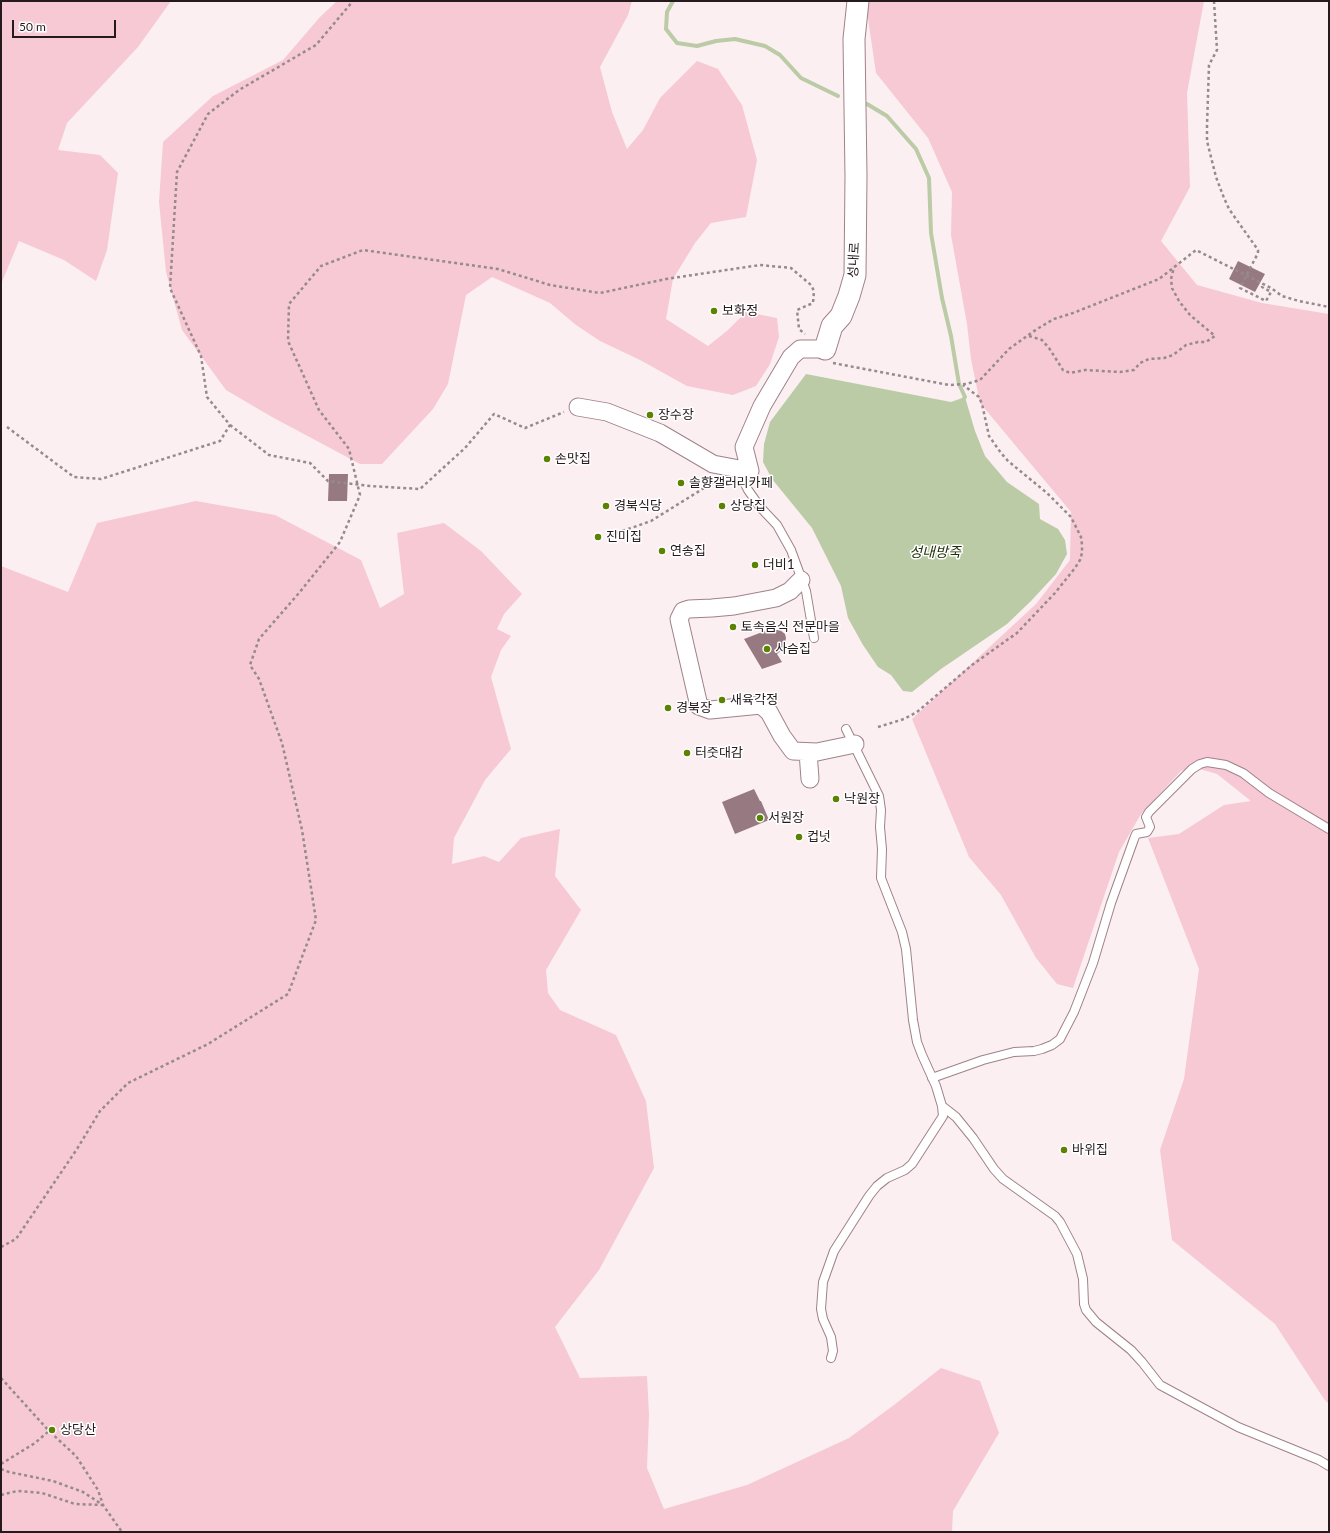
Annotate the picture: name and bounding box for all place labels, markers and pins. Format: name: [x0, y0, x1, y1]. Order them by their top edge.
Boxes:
place label: 보화정: [722, 303, 758, 319]
marker: 보화정: [709, 306, 719, 316]
place label: 장수장: [658, 407, 694, 423]
marker: 장수장: [645, 410, 655, 420]
place label: 손맛집: [555, 451, 591, 467]
marker: 손맛집: [542, 454, 552, 464]
place label: 솔향갤러리카페: [689, 475, 773, 491]
marker: 솔향갤러리카페: [676, 478, 686, 488]
place label: 경북식당: [614, 498, 662, 514]
place label: 상당집: [730, 498, 766, 514]
marker: 경북식당: [601, 501, 611, 511]
marker: 상당집: [717, 501, 727, 511]
place label: 진미집: [606, 529, 642, 545]
marker: 진미집: [593, 532, 603, 542]
place label: 연송집: [670, 543, 706, 559]
marker: 연송집: [657, 546, 667, 556]
place label: 더비1: [763, 557, 794, 573]
marker: 더비1: [750, 560, 760, 570]
place label: 토속음식 전문마을: [741, 619, 840, 635]
marker: 토속음식 전문마을: [728, 622, 738, 632]
place label: 사슴집: [775, 641, 811, 657]
marker: 사슴집: [762, 644, 772, 654]
place label: 새육각정: [730, 692, 778, 708]
marker: 새육각정: [717, 695, 727, 705]
place label: 경북장: [676, 700, 712, 716]
marker: 경북장: [663, 703, 673, 713]
place label: 터줏대감: [695, 745, 743, 761]
marker: 터줏대감: [682, 748, 692, 758]
place label: 낙원장: [844, 791, 880, 807]
marker: 낙원장: [831, 794, 841, 804]
place label: 서원장: [768, 810, 804, 826]
marker: 서원장: [755, 813, 765, 823]
place label: 컵넛: [807, 829, 831, 845]
marker: 컵넛: [794, 832, 804, 842]
place label: 바위집: [1072, 1142, 1108, 1158]
marker: 바위집: [1059, 1145, 1069, 1155]
place label: 상당산: [60, 1422, 96, 1438]
marker: 상당산: [47, 1425, 57, 1435]

